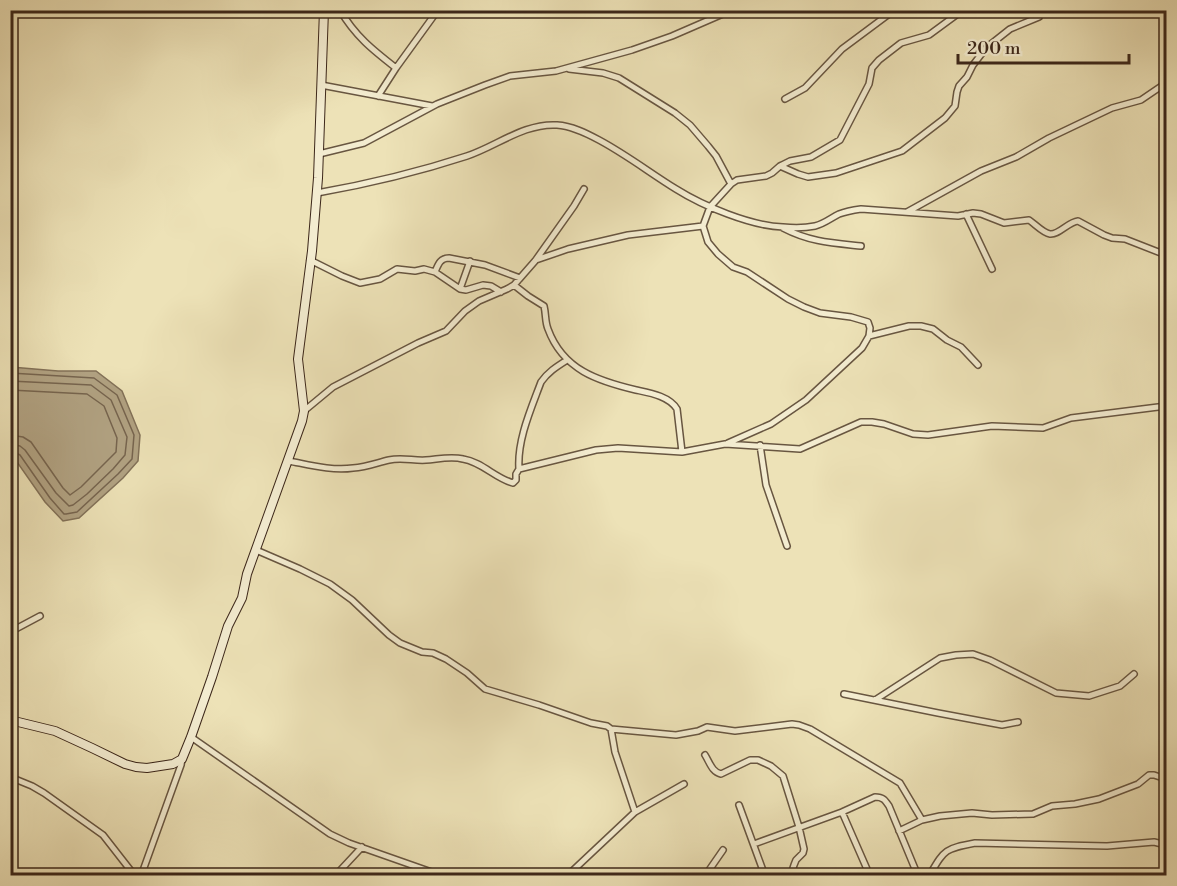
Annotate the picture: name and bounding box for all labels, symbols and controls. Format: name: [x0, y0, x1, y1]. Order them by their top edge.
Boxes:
scale bar: [958, 27, 1129, 65]
text: 200 m: [967, 37, 1021, 60]

